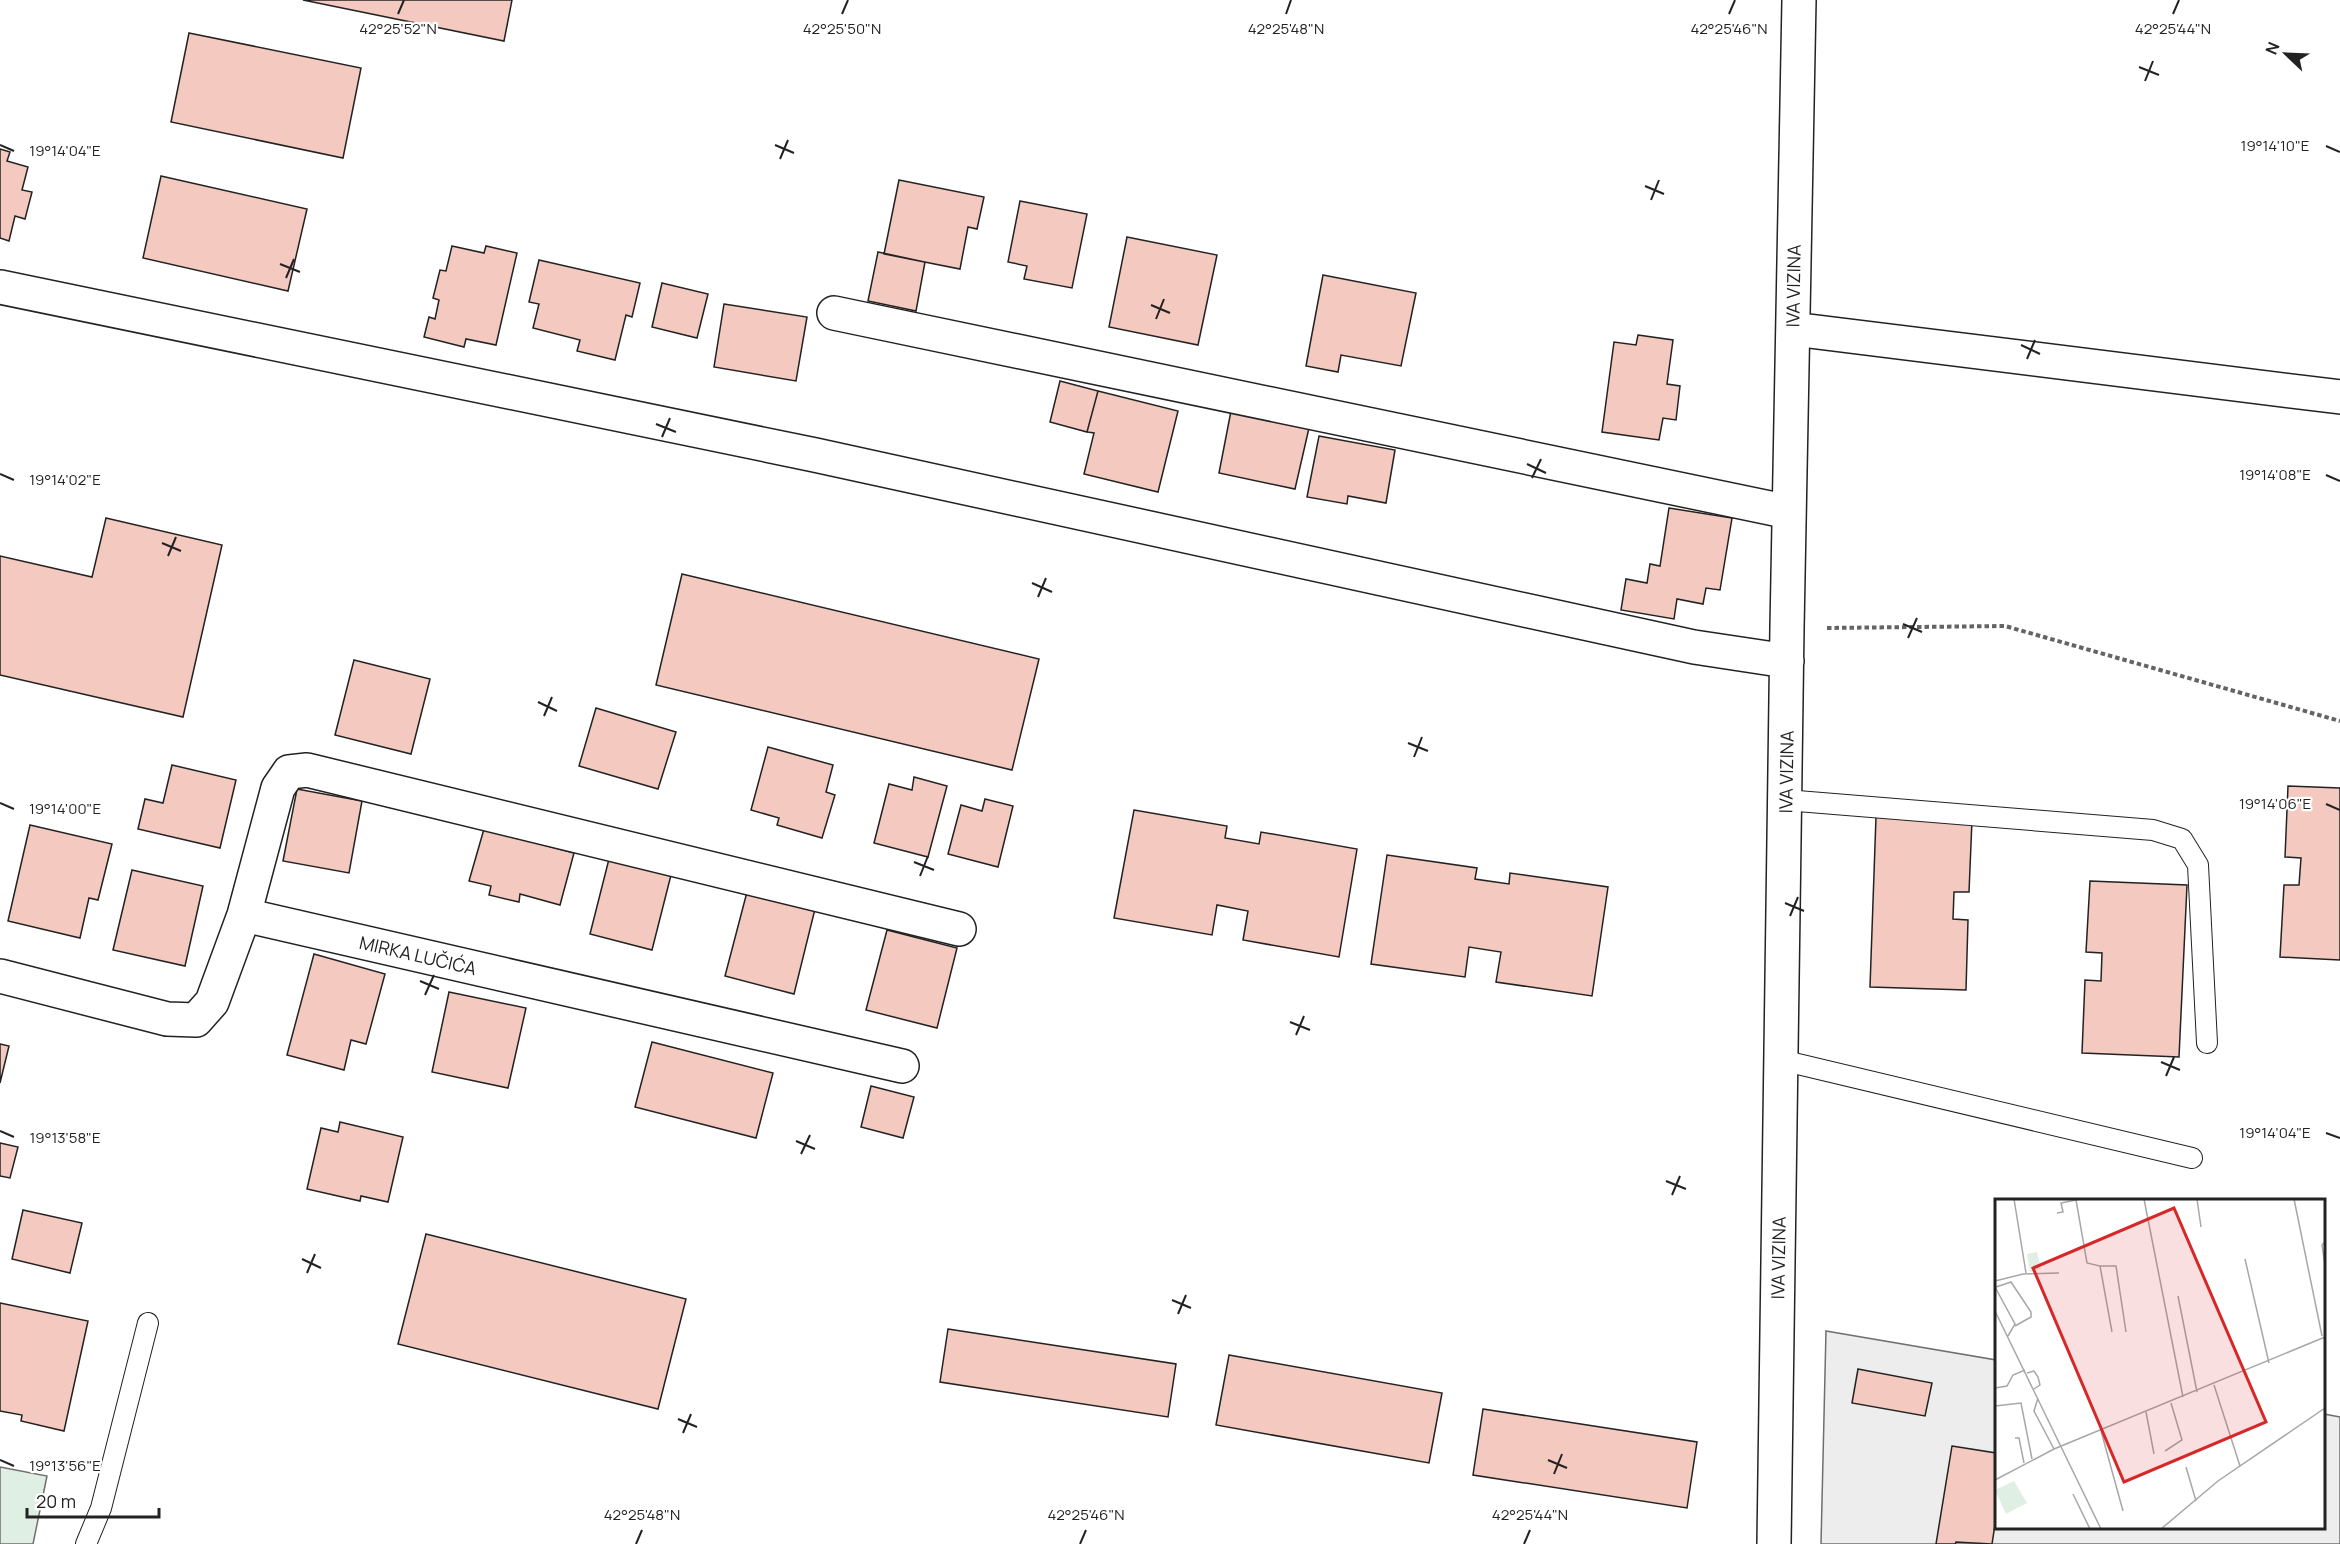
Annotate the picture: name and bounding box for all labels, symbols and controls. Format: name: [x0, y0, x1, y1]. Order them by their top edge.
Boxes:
text: 42°25'52"N: [359, 18, 437, 39]
text: 42°25'50"N: [803, 18, 881, 39]
text: 42°25'48"N: [1248, 18, 1324, 39]
text: 42°25'46"N: [1690, 18, 1768, 39]
text: 42°25'44"N: [2135, 18, 2211, 39]
north arrow: [2256, 24, 2316, 84]
text: N: [2260, 39, 2285, 58]
text: 19°14'10"E: [2241, 135, 2309, 156]
text: 19°14'04"E: [29, 140, 101, 161]
street label: IVA VIZINA: [1780, 244, 1806, 328]
text: 19°14'08"E: [2239, 464, 2311, 485]
text: 19°14'02"E: [29, 469, 101, 490]
street label: IVA VIZINA: [1773, 730, 1799, 814]
text: 19°14'06"E: [2239, 793, 2311, 814]
text: 19°14'00"E: [29, 798, 101, 819]
street label: MIRKA LUČIĆA: [357, 930, 479, 980]
text: 19°14'04"E: [2239, 1122, 2311, 1143]
text: 19°13'58"E: [29, 1127, 101, 1148]
inset map: [1995, 1199, 2325, 1529]
street label: IVA VIZINA: [1765, 1216, 1791, 1300]
text: 19°13'56"E: [29, 1455, 101, 1476]
scale bar: [27, 1481, 159, 1519]
text: 20 m: [36, 1489, 76, 1513]
text: 42°25'48"N: [604, 1504, 680, 1525]
text: 42°25'46"N: [1047, 1504, 1125, 1525]
text: 42°25'44"N: [1492, 1504, 1568, 1525]

